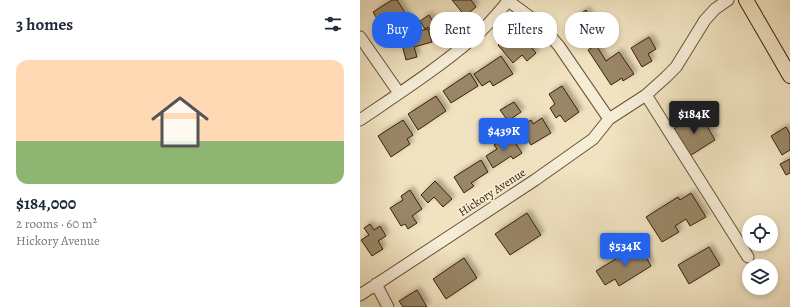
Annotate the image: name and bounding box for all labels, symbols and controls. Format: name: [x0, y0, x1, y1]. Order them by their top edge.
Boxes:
chip: Buy: [372, 12, 422, 48]
chip: Rent: [430, 12, 485, 48]
chip: Filters: [493, 12, 557, 48]
chip: New: [565, 12, 619, 48]
text: 3 homes: [16, 13, 73, 36]
icon: filters: [322, 13, 344, 35]
icon: home: [144, 86, 216, 158]
pin: $184K: [666, 101, 722, 135]
text: $184K: [678, 105, 710, 122]
pin: $439K: [476, 118, 532, 152]
text: $439K: [488, 122, 520, 139]
street label: Hickory Avenue: [455, 164, 529, 220]
text: $184,000: [16, 192, 76, 215]
text: 2 rooms · 60 m²: [16, 215, 97, 232]
map controls: [742, 215, 778, 295]
button: locate: [742, 215, 778, 251]
text: Hickory Avenue: [16, 232, 100, 249]
pin: $534K: [597, 233, 653, 267]
text: $534K: [609, 237, 641, 254]
button: layers: [742, 259, 778, 295]

